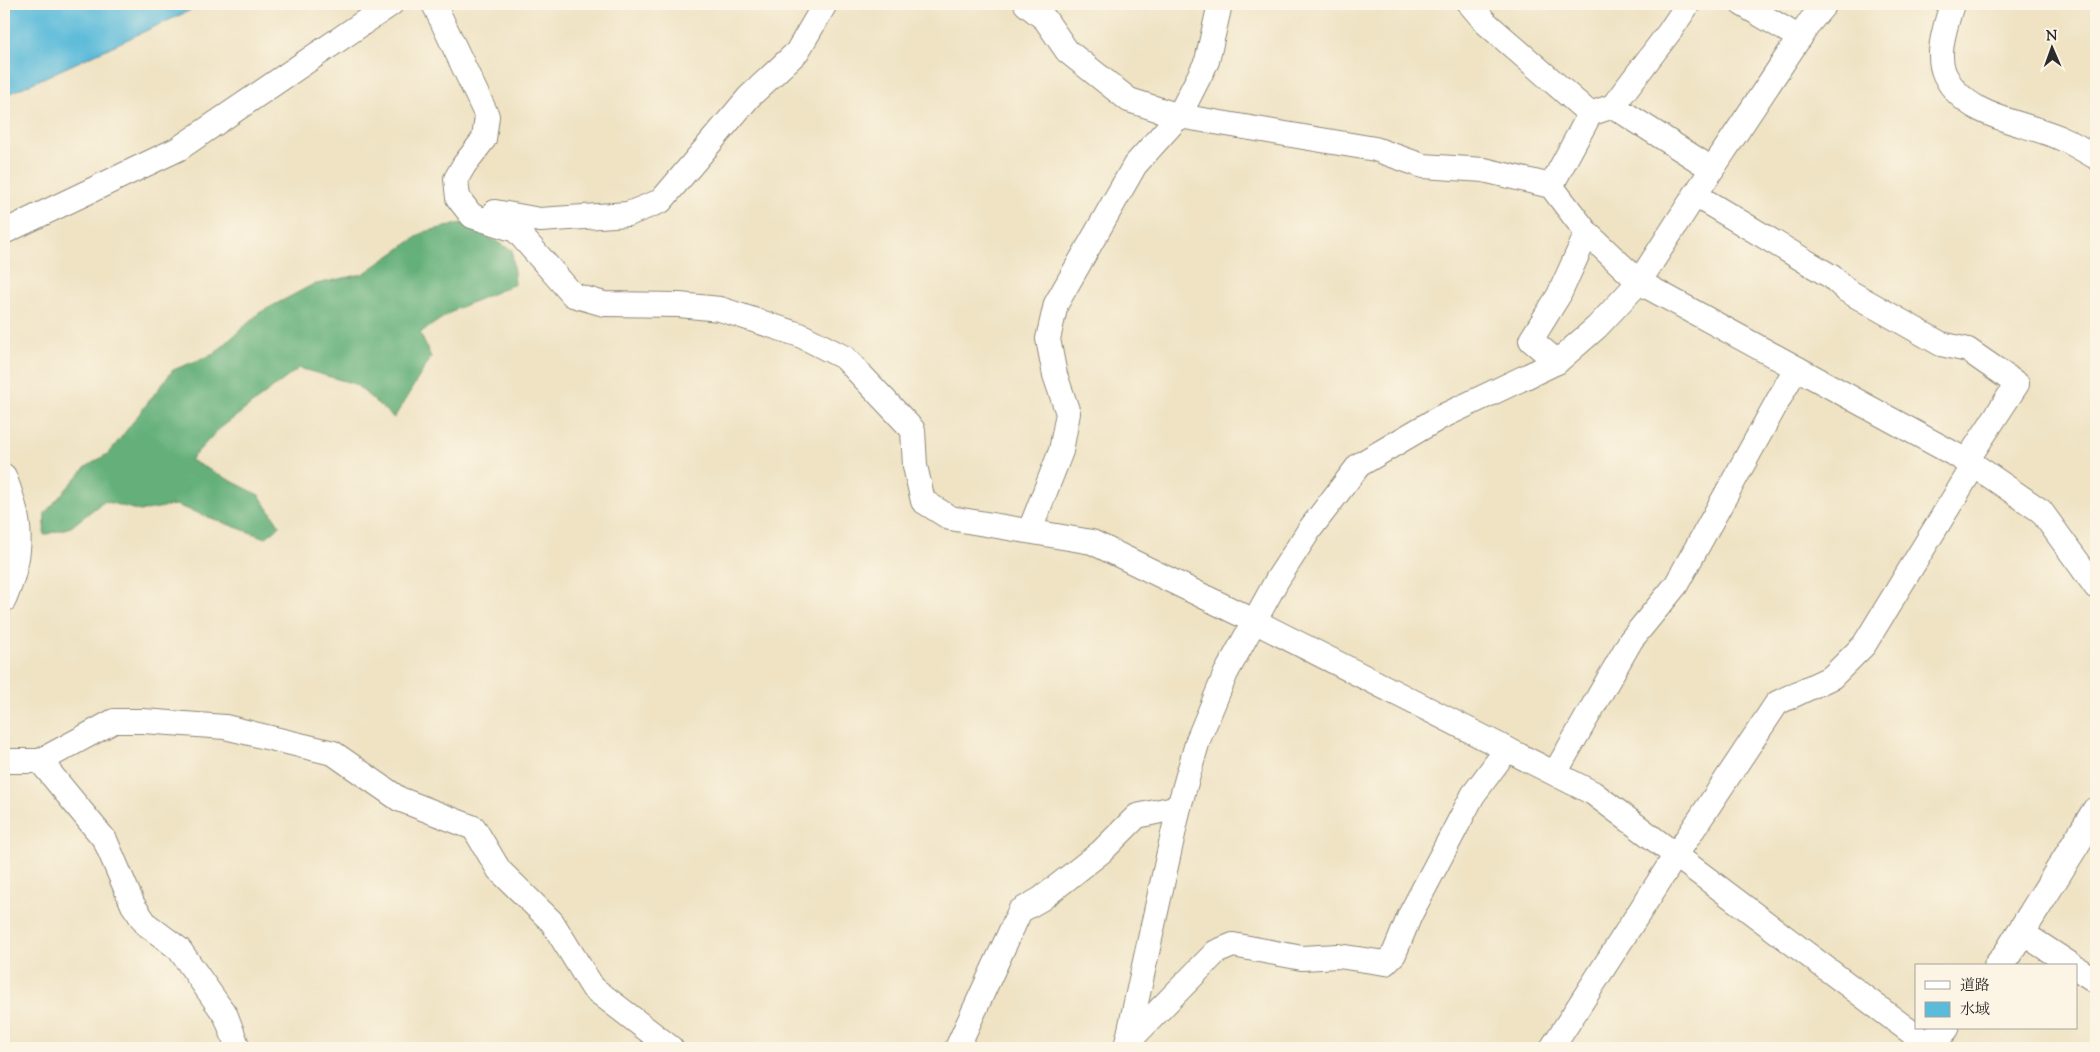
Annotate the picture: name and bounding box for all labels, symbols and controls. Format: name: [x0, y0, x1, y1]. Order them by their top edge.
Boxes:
north arrow: [2028, 22, 2078, 72]
text: N: [2046, 27, 2058, 47]
legend: [1915, 964, 2078, 1030]
text: 道路: [1960, 976, 1990, 997]
text: 水域: [1960, 1000, 1990, 1021]

